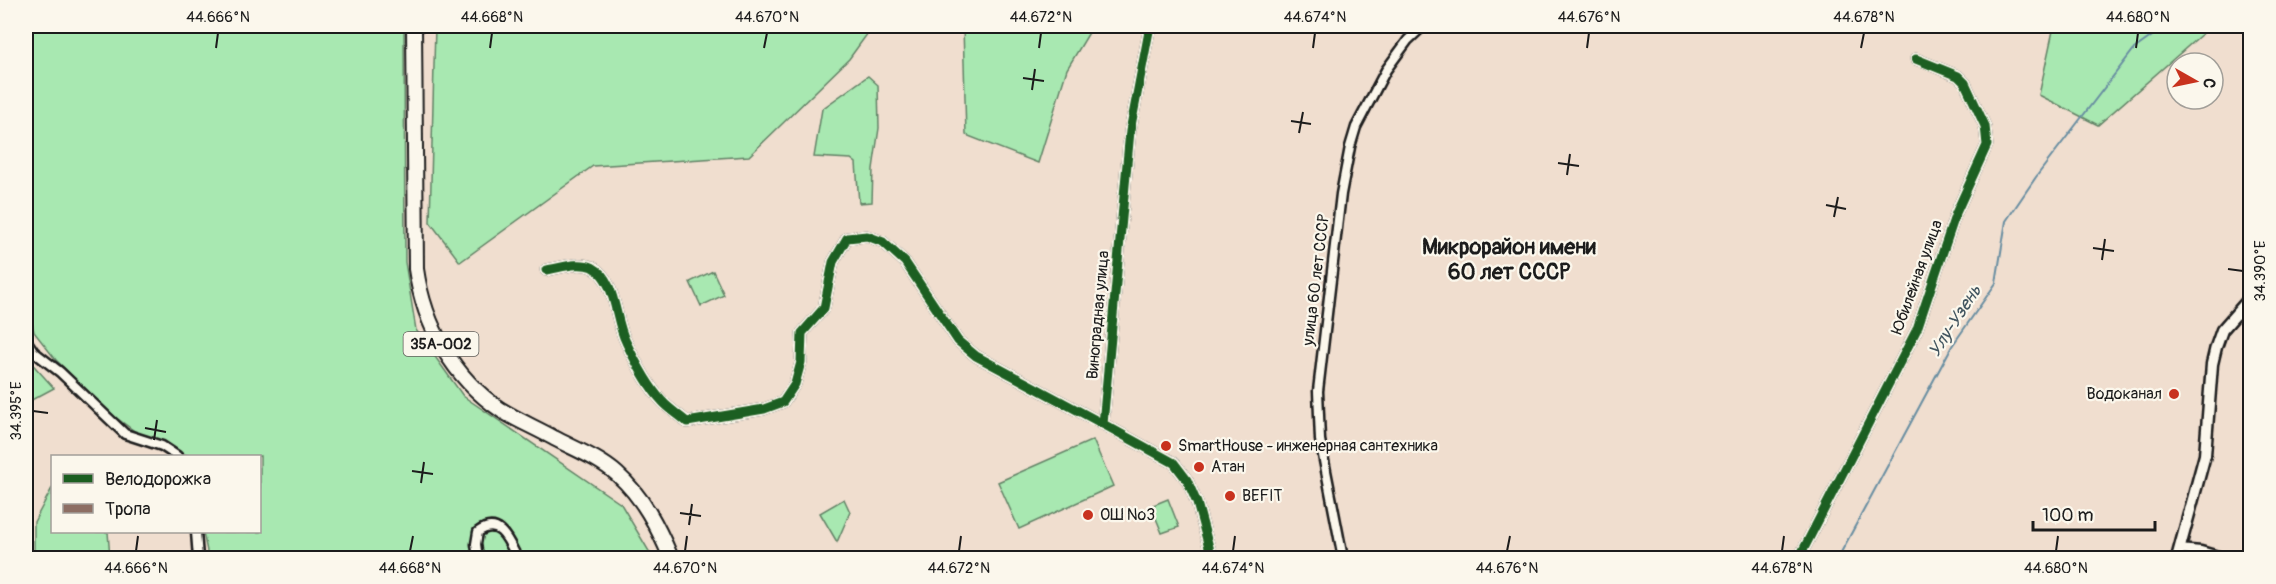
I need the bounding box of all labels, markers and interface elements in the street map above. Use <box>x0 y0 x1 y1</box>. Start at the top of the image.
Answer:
text: 44.666°N <box>186 8 250 27</box>
text: 44.668°N <box>461 8 523 27</box>
text: 44.670°N <box>735 8 799 27</box>
text: 44.672°N <box>1010 8 1072 27</box>
text: 44.674°N <box>1284 8 1346 27</box>
text: 44.676°N <box>1558 8 1620 27</box>
text: 44.678°N <box>1833 8 1895 27</box>
text: 44.680°N <box>2106 8 2170 27</box>
north arrow <box>2165 51 2225 111</box>
text: С <box>2198 77 2219 90</box>
street label: улица 60 лет СССР <box>1298 213 1334 348</box>
street label: Юбилейная улица <box>1887 217 1947 337</box>
district label: Микрорайон имени 60 лет СССР <box>1422 233 1596 286</box>
text: 34.390°E <box>2251 240 2270 302</box>
street label: Виноградная улица <box>1082 250 1114 380</box>
water label: Улу-Узень <box>1923 280 1987 361</box>
road number: 35А-002 <box>404 332 478 356</box>
text: 34.395°E <box>7 381 26 440</box>
place label: Водоканал <box>2087 384 2162 404</box>
marker: Водоканал <box>2167 387 2181 401</box>
place label: SmartHouse - инженерная сантехника <box>1178 436 1438 456</box>
marker: SmartHouse - инженерная сантехника <box>1159 439 1173 453</box>
legend <box>51 455 261 533</box>
place label: Атан <box>1211 457 1245 477</box>
marker: Атан <box>1192 460 1206 474</box>
text: Велодорожка <box>105 468 211 491</box>
place label: BEFIT <box>1242 486 1283 506</box>
marker: BEFIT <box>1223 489 1237 503</box>
scale bar <box>2033 494 2154 532</box>
text: Тропа <box>105 498 151 521</box>
text: 100 m <box>2042 504 2094 527</box>
place label: ОШ №3 <box>1100 505 1155 525</box>
marker: ОШ №3 <box>1081 508 1095 522</box>
text: 44.666°N <box>104 559 168 578</box>
text: 44.668°N <box>379 559 441 578</box>
text: 44.670°N <box>653 559 717 578</box>
text: 44.672°N <box>928 559 990 578</box>
text: 44.674°N <box>1202 559 1264 578</box>
text: 44.676°N <box>1476 559 1538 578</box>
text: 44.678°N <box>1751 559 1813 578</box>
text: 44.680°N <box>2024 559 2088 578</box>

